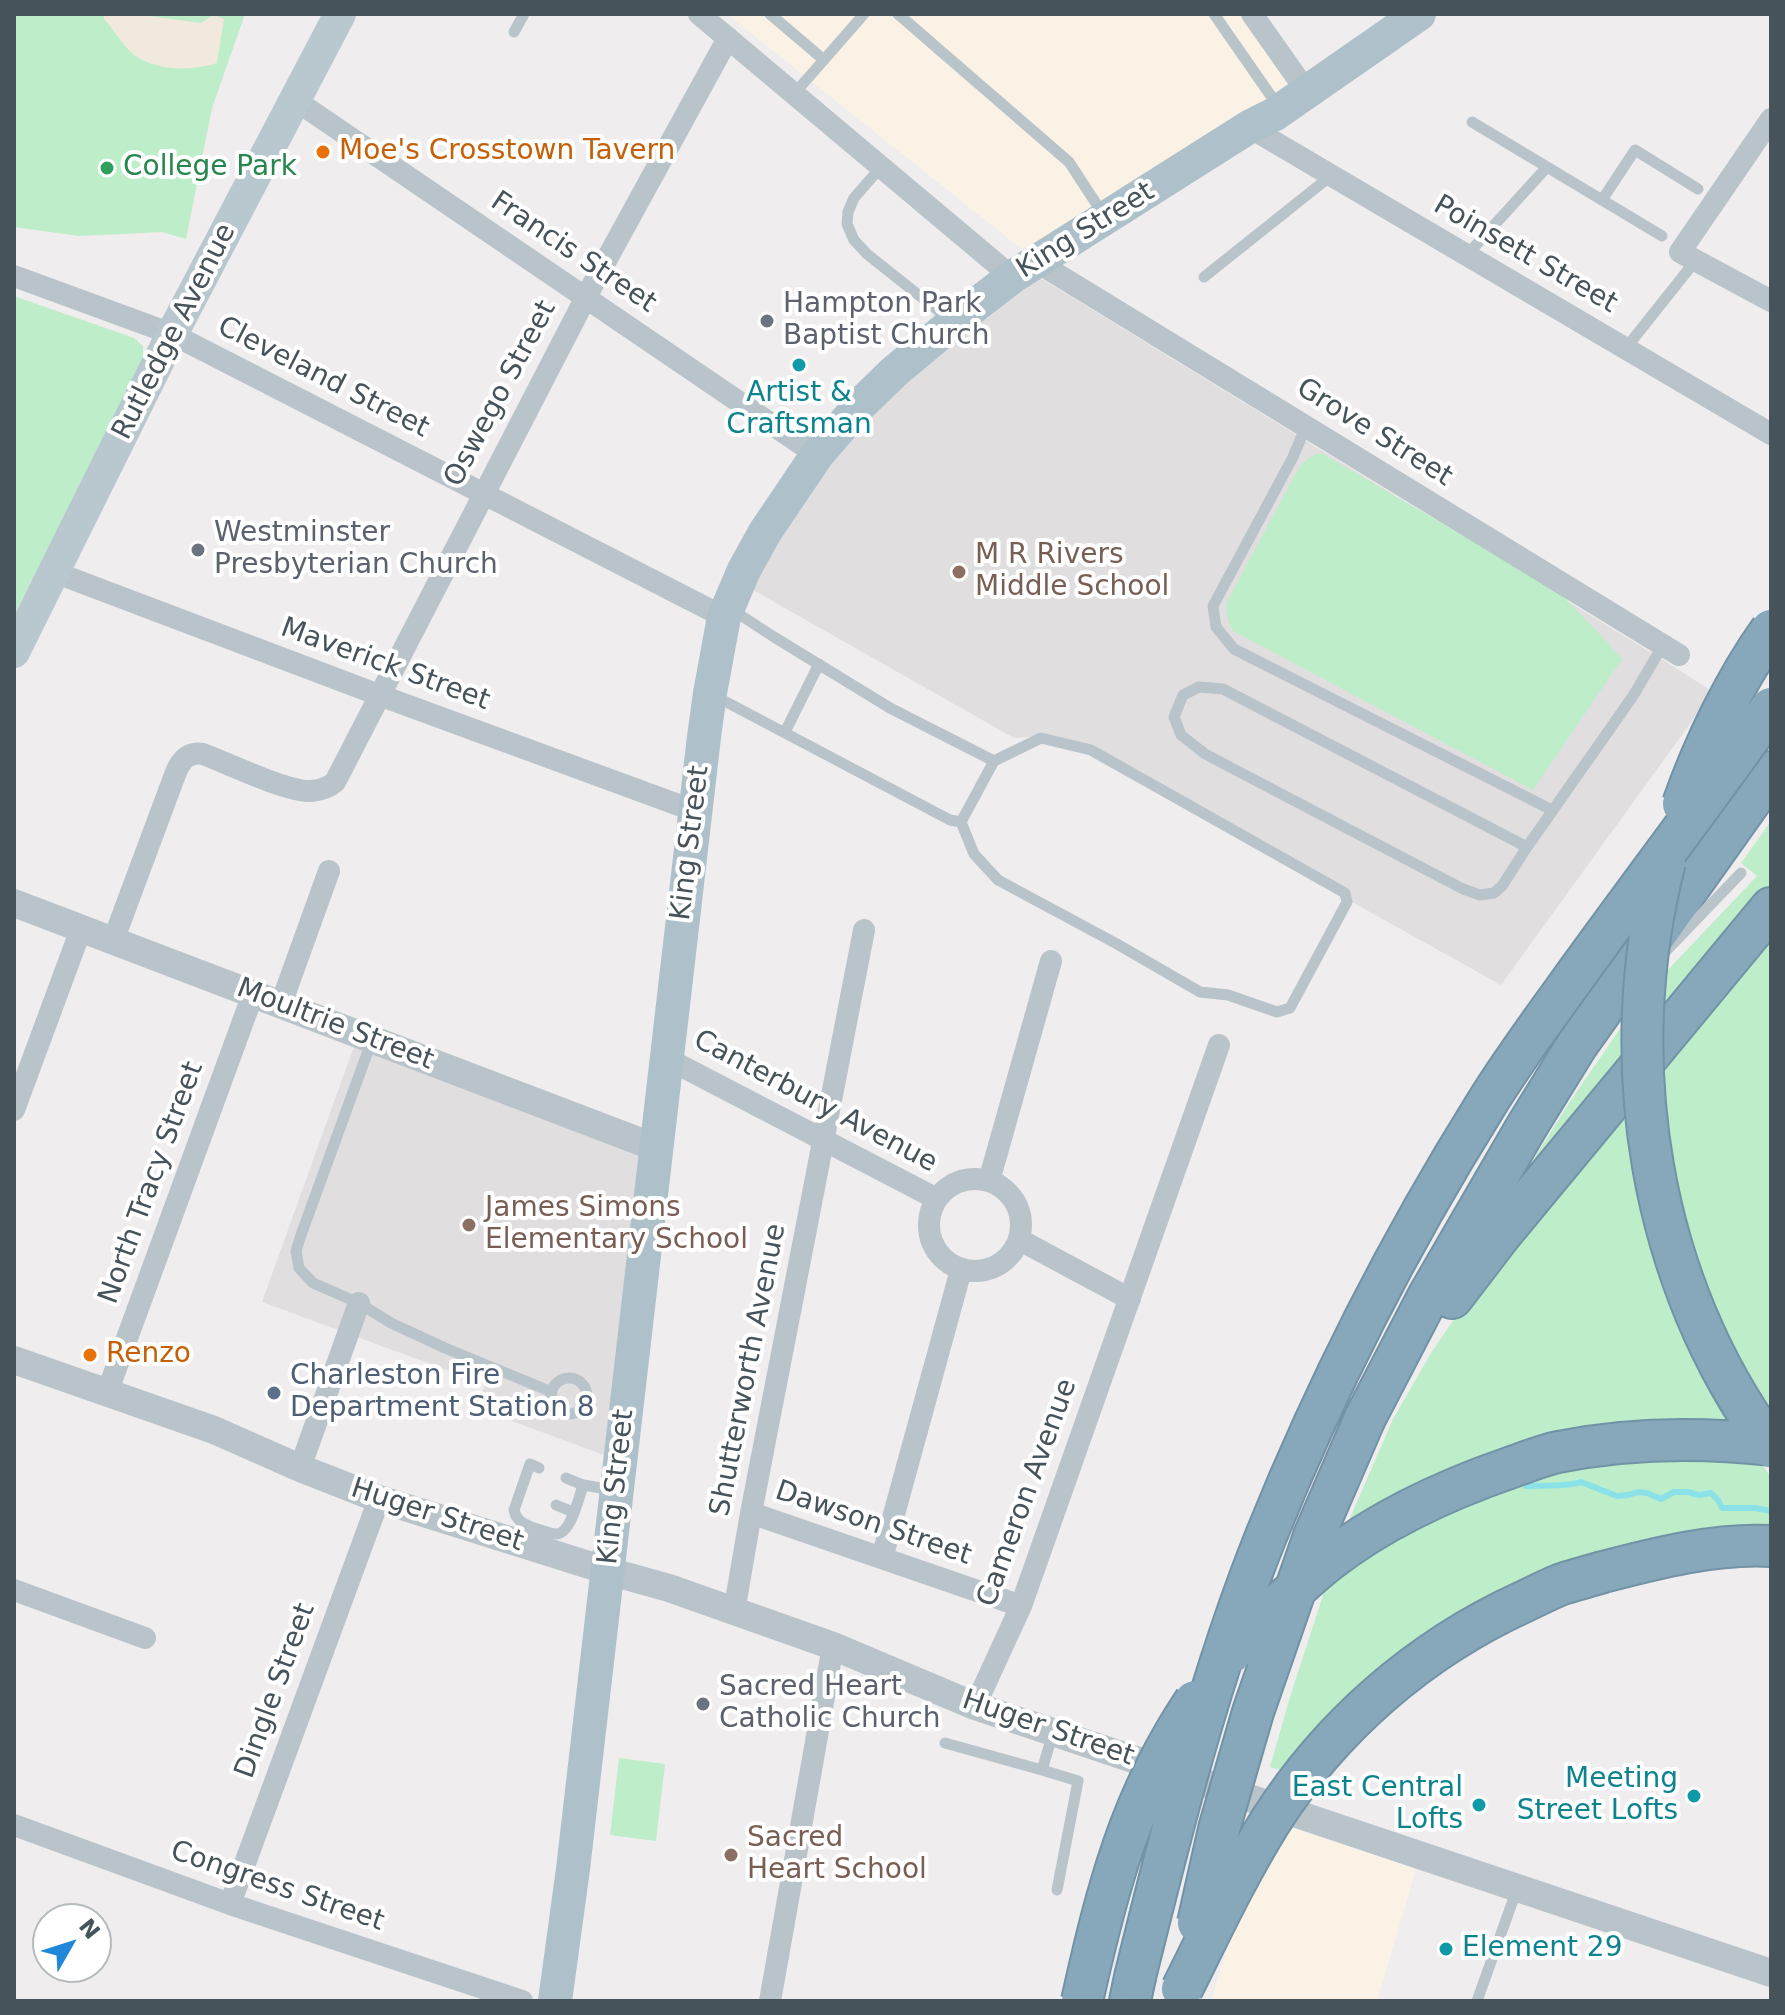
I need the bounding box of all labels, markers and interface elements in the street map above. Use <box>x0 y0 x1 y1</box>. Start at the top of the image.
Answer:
place label: Moe's Crosstown Tavern <box>339 135 675 169</box>
marker: Moe's Crosstown Tavern <box>314 143 332 161</box>
place label: College Park <box>123 151 297 185</box>
marker: College Park <box>98 159 116 177</box>
street label: King Street <box>1011 176 1161 286</box>
street label: Francis Street <box>484 185 662 321</box>
street label: Poinsett Street <box>1427 189 1623 321</box>
street label: Rutledge Avenue <box>106 219 244 445</box>
place label: Hampton Park Baptist Church <box>783 288 989 354</box>
street label: Oswego Street <box>438 295 564 493</box>
street label: Cleveland Street <box>212 310 434 446</box>
marker: Hampton Park Baptist Church <box>758 312 776 330</box>
marker: Artist & Craftsman <box>790 356 808 374</box>
street label: Grove Street <box>1290 372 1458 494</box>
place label: Artist & Craftsman <box>726 377 872 443</box>
place label: Westminster Presbyterian Church <box>214 517 498 583</box>
place label: M R Rivers Middle School <box>975 539 1169 605</box>
marker: Westminster Presbyterian Church <box>189 541 207 559</box>
marker: M R Rivers Middle School <box>950 563 968 581</box>
street label: Maverick Street <box>276 612 494 718</box>
street label: King Street <box>665 764 717 922</box>
street label: Moultrie Street <box>232 972 438 1078</box>
street label: Canterbury Avenue <box>688 1024 942 1180</box>
street label: North Tracy Street <box>93 1058 211 1308</box>
place label: James Simons Elementary School <box>485 1192 748 1258</box>
marker: James Simons Elementary School <box>460 1216 478 1234</box>
street label: Shutterworth Avenue <box>704 1221 794 1519</box>
place label: Renzo <box>106 1338 191 1372</box>
marker: Renzo <box>81 1346 99 1364</box>
place label: Charleston Fire Department Station 8 <box>290 1360 595 1426</box>
street label: Cameron Avenue <box>971 1375 1085 1611</box>
marker: Charleston Fire Department Station 8 <box>265 1384 283 1402</box>
street label: King Street <box>592 1408 642 1566</box>
street label: Huger Street <box>347 1472 527 1560</box>
street label: Dawson Street <box>771 1475 975 1573</box>
street label: Dingle Street <box>229 1599 323 1783</box>
place label: Sacred Heart Catholic Church <box>719 1671 940 1737</box>
street label: Huger Street <box>958 1684 1138 1774</box>
marker: Sacred Heart Catholic Church <box>694 1695 712 1713</box>
place label: Meeting Street Lofts <box>1517 1763 1678 1829</box>
place label: East Central Lofts <box>1292 1772 1463 1838</box>
marker: Meeting Street Lofts <box>1685 1787 1703 1805</box>
marker: East Central Lofts <box>1470 1796 1488 1814</box>
place label: Sacred Heart School <box>747 1822 927 1888</box>
street label: Congress Street <box>166 1835 388 1939</box>
marker: Sacred Heart School <box>722 1846 740 1864</box>
north arrow <box>32 1903 112 1983</box>
text: N <box>74 1914 105 1944</box>
place label: Element 29 <box>1462 1932 1622 1966</box>
marker: Element 29 <box>1437 1940 1455 1958</box>

